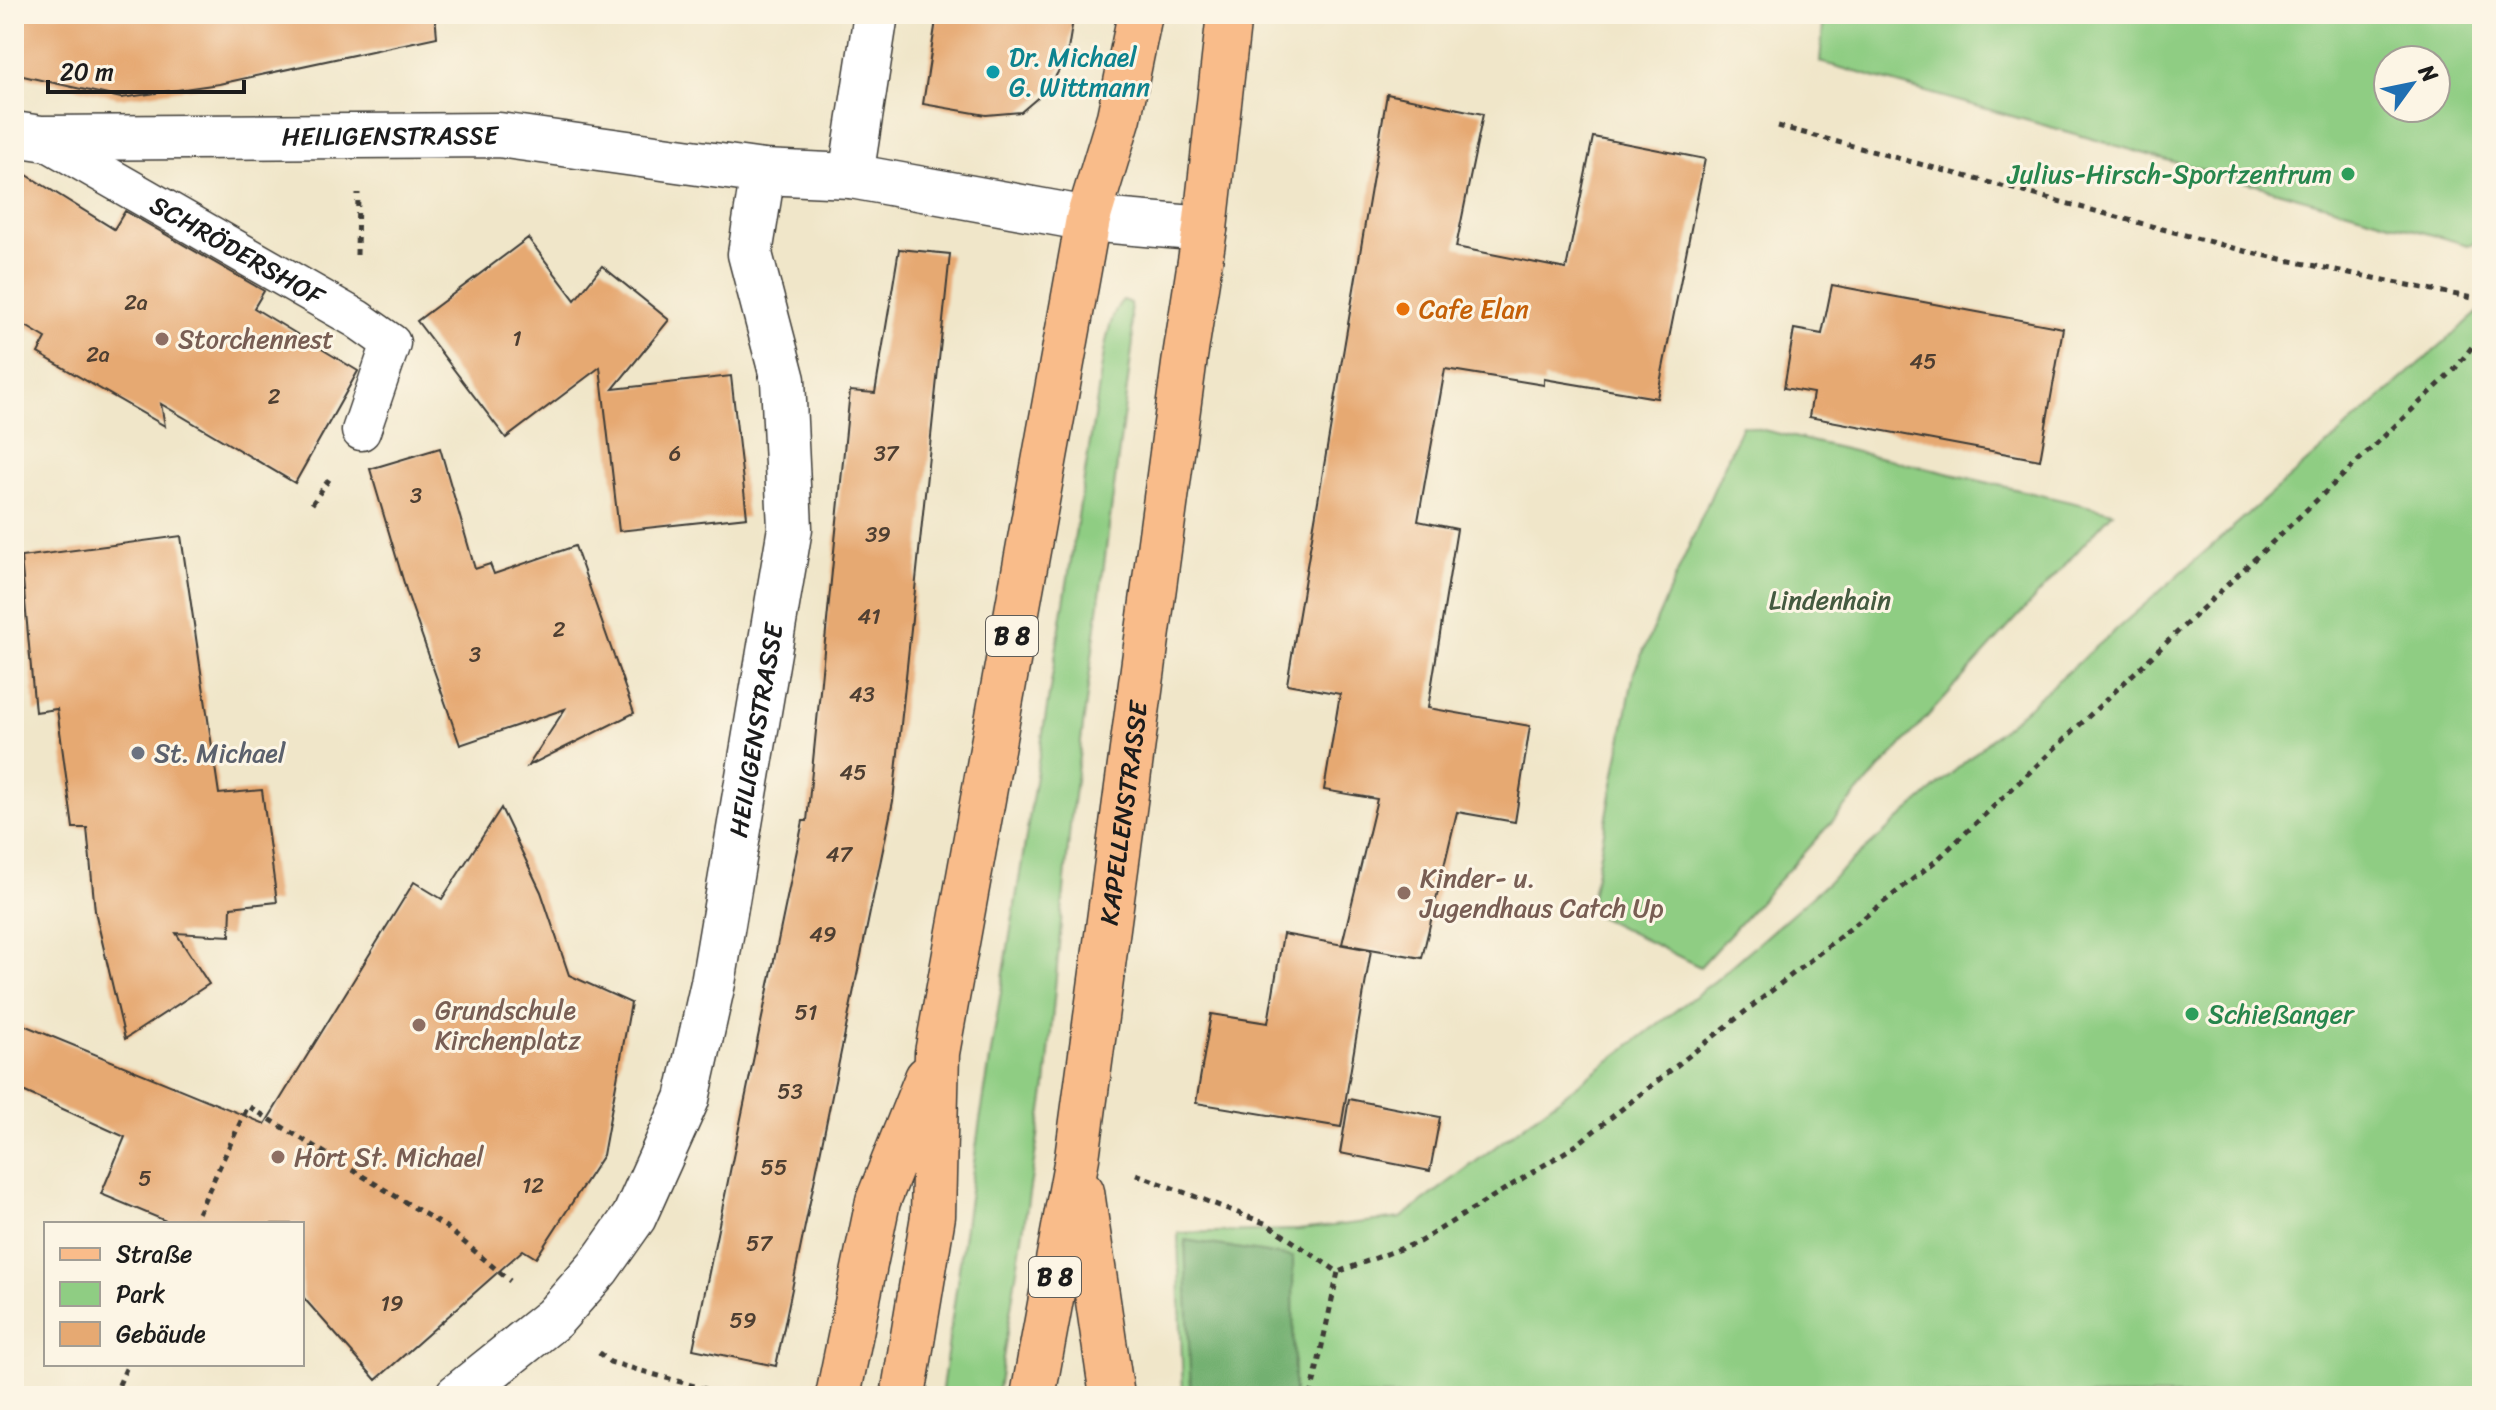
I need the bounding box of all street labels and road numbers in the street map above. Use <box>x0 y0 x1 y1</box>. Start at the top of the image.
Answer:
street label: HEILIGENSTRASSE <box>281 112 499 159</box>
street label: SCHRÖDERSHOF <box>141 182 335 320</box>
road number: B 8 <box>986 616 1038 656</box>
street label: HEILIGENSTRASSE <box>715 618 797 841</box>
street label: KAPELLENSTRASSE <box>1086 697 1162 928</box>
road number: B 8 <box>1029 1257 1081 1297</box>

